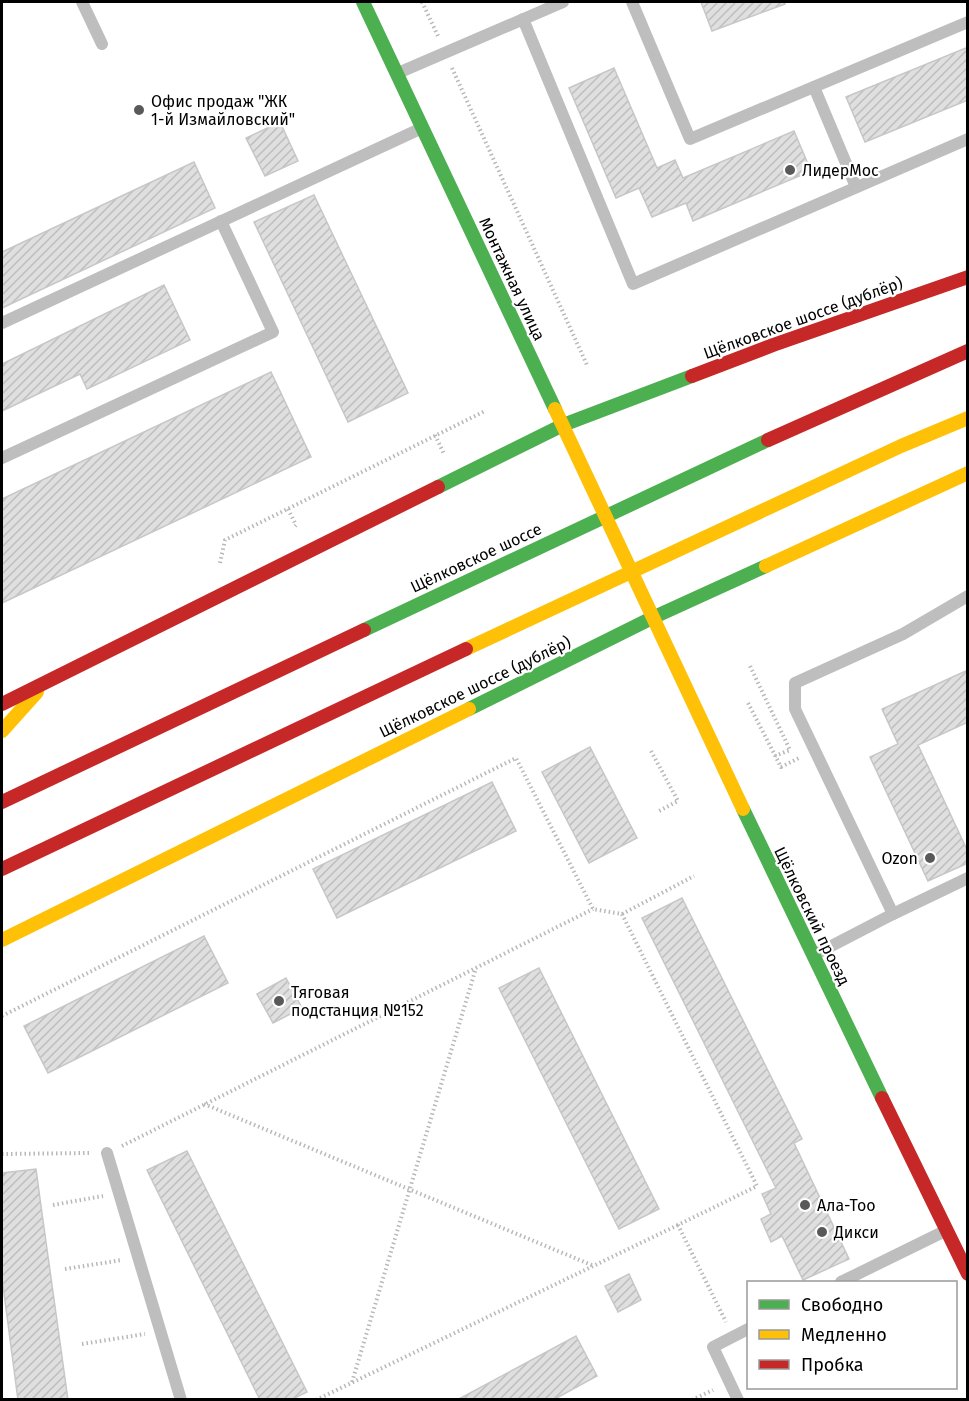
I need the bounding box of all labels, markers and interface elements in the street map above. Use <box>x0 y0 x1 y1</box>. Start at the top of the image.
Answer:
place label: Офис продаж "ЖК 1-й Измайловский" <box>151 92 295 129</box>
marker: Офис продаж "ЖК 1-й Измайловский" <box>132 103 146 117</box>
place label: ЛидерМос <box>802 161 879 180</box>
marker: ЛидерМос <box>783 163 797 177</box>
street label: Монтажная улица <box>475 214 549 344</box>
street label: Щёлковское шоссе (дублёр) <box>701 273 905 363</box>
street label: Щёлковское шоссе <box>407 519 545 597</box>
street label: Щёлковское шоссе (дублёр) <box>376 632 574 742</box>
street label: Щёлковский проезд <box>770 844 854 988</box>
place label: Ozon <box>881 849 918 868</box>
marker: Ozon <box>923 851 937 865</box>
place label: Тяговая подстанция №152 <box>291 983 424 1020</box>
marker: Тяговая подстанция №152 <box>272 994 286 1008</box>
place label: Ала-Тоо <box>817 1196 876 1215</box>
marker: Ала-Тоо <box>798 1198 812 1212</box>
place label: Дикси <box>833 1223 879 1242</box>
marker: Дикси <box>815 1225 829 1239</box>
legend <box>747 1281 957 1389</box>
text: Свободно <box>801 1294 883 1316</box>
text: Медленно <box>801 1324 887 1346</box>
text: Пробка <box>801 1354 864 1376</box>

